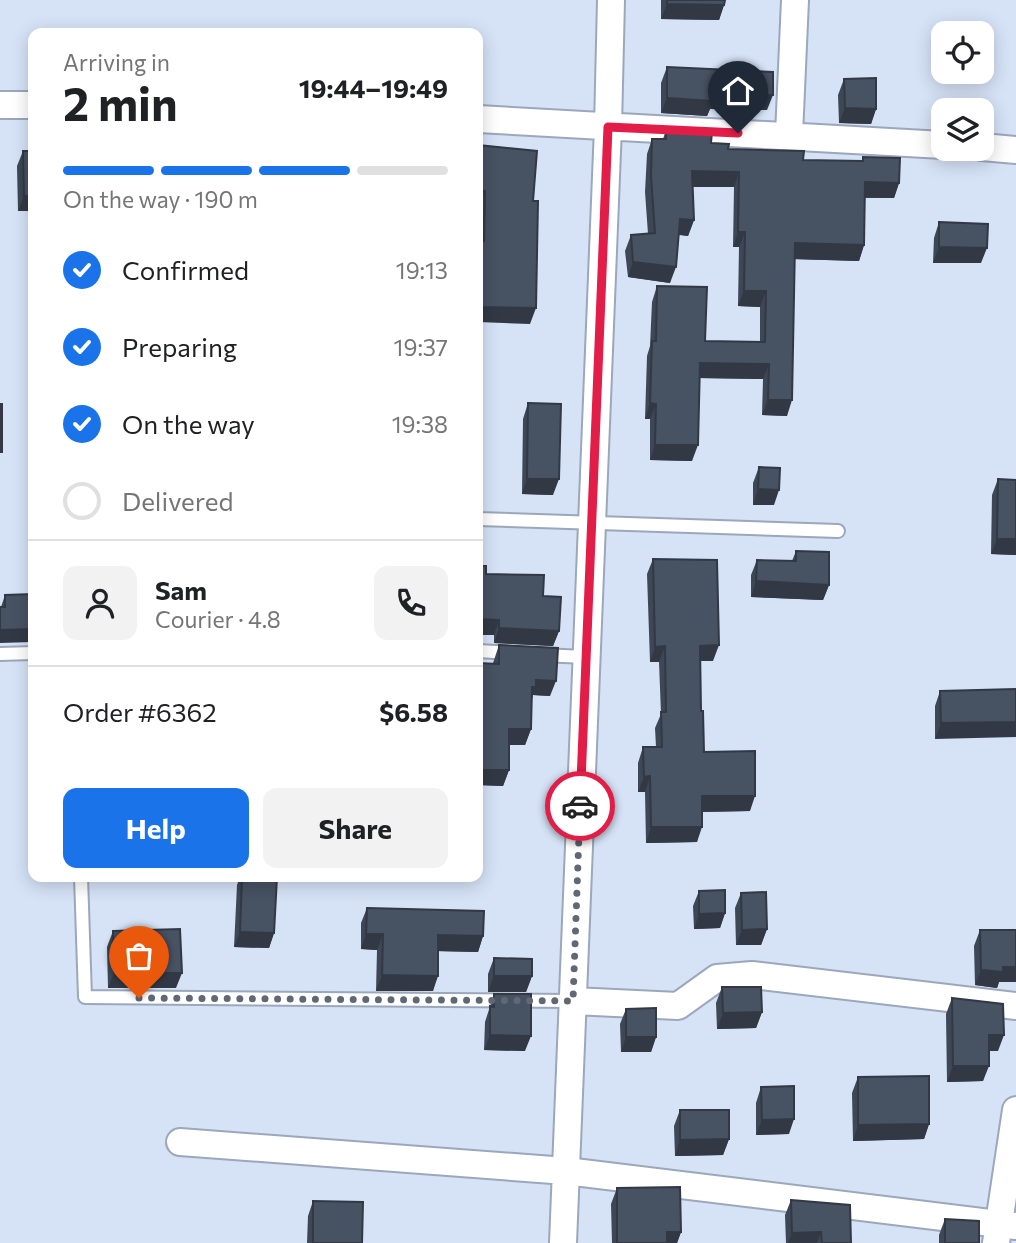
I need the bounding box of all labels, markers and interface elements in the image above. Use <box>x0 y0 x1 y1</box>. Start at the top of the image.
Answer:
map controls <box>931 21 994 161</box>
button: locate <box>931 21 994 84</box>
text: Arriving in <box>63 48 170 76</box>
pin <box>708 61 768 133</box>
text: 19:44–19:49 <box>299 72 448 103</box>
icon: home <box>719 72 757 110</box>
text: 2 min <box>63 74 178 130</box>
button: layers <box>931 98 994 161</box>
text: On the way · 190 m <box>63 185 258 213</box>
icon: check <box>63 251 101 289</box>
text: Confirmed <box>122 254 249 285</box>
text: 19:13 <box>396 256 448 284</box>
icon: check <box>63 328 101 366</box>
text: Preparing <box>122 331 237 362</box>
text: 19:37 <box>394 333 448 361</box>
icon: check <box>63 405 101 443</box>
text: On the way <box>122 408 255 439</box>
text: 19:38 <box>392 410 448 438</box>
text: Delivered <box>122 485 233 516</box>
button: person <box>63 566 137 640</box>
button: phone <box>374 566 448 640</box>
text: Sam <box>155 574 207 605</box>
text: Courier · 4.8 <box>155 605 281 633</box>
text: Order #6362 <box>63 696 217 727</box>
text: $6.58 <box>379 696 448 727</box>
courier <box>545 771 615 841</box>
icon: car <box>561 787 599 825</box>
button: Help <box>63 788 249 868</box>
button: Share <box>263 788 448 868</box>
pin <box>109 926 169 998</box>
icon: bag <box>120 937 158 975</box>

